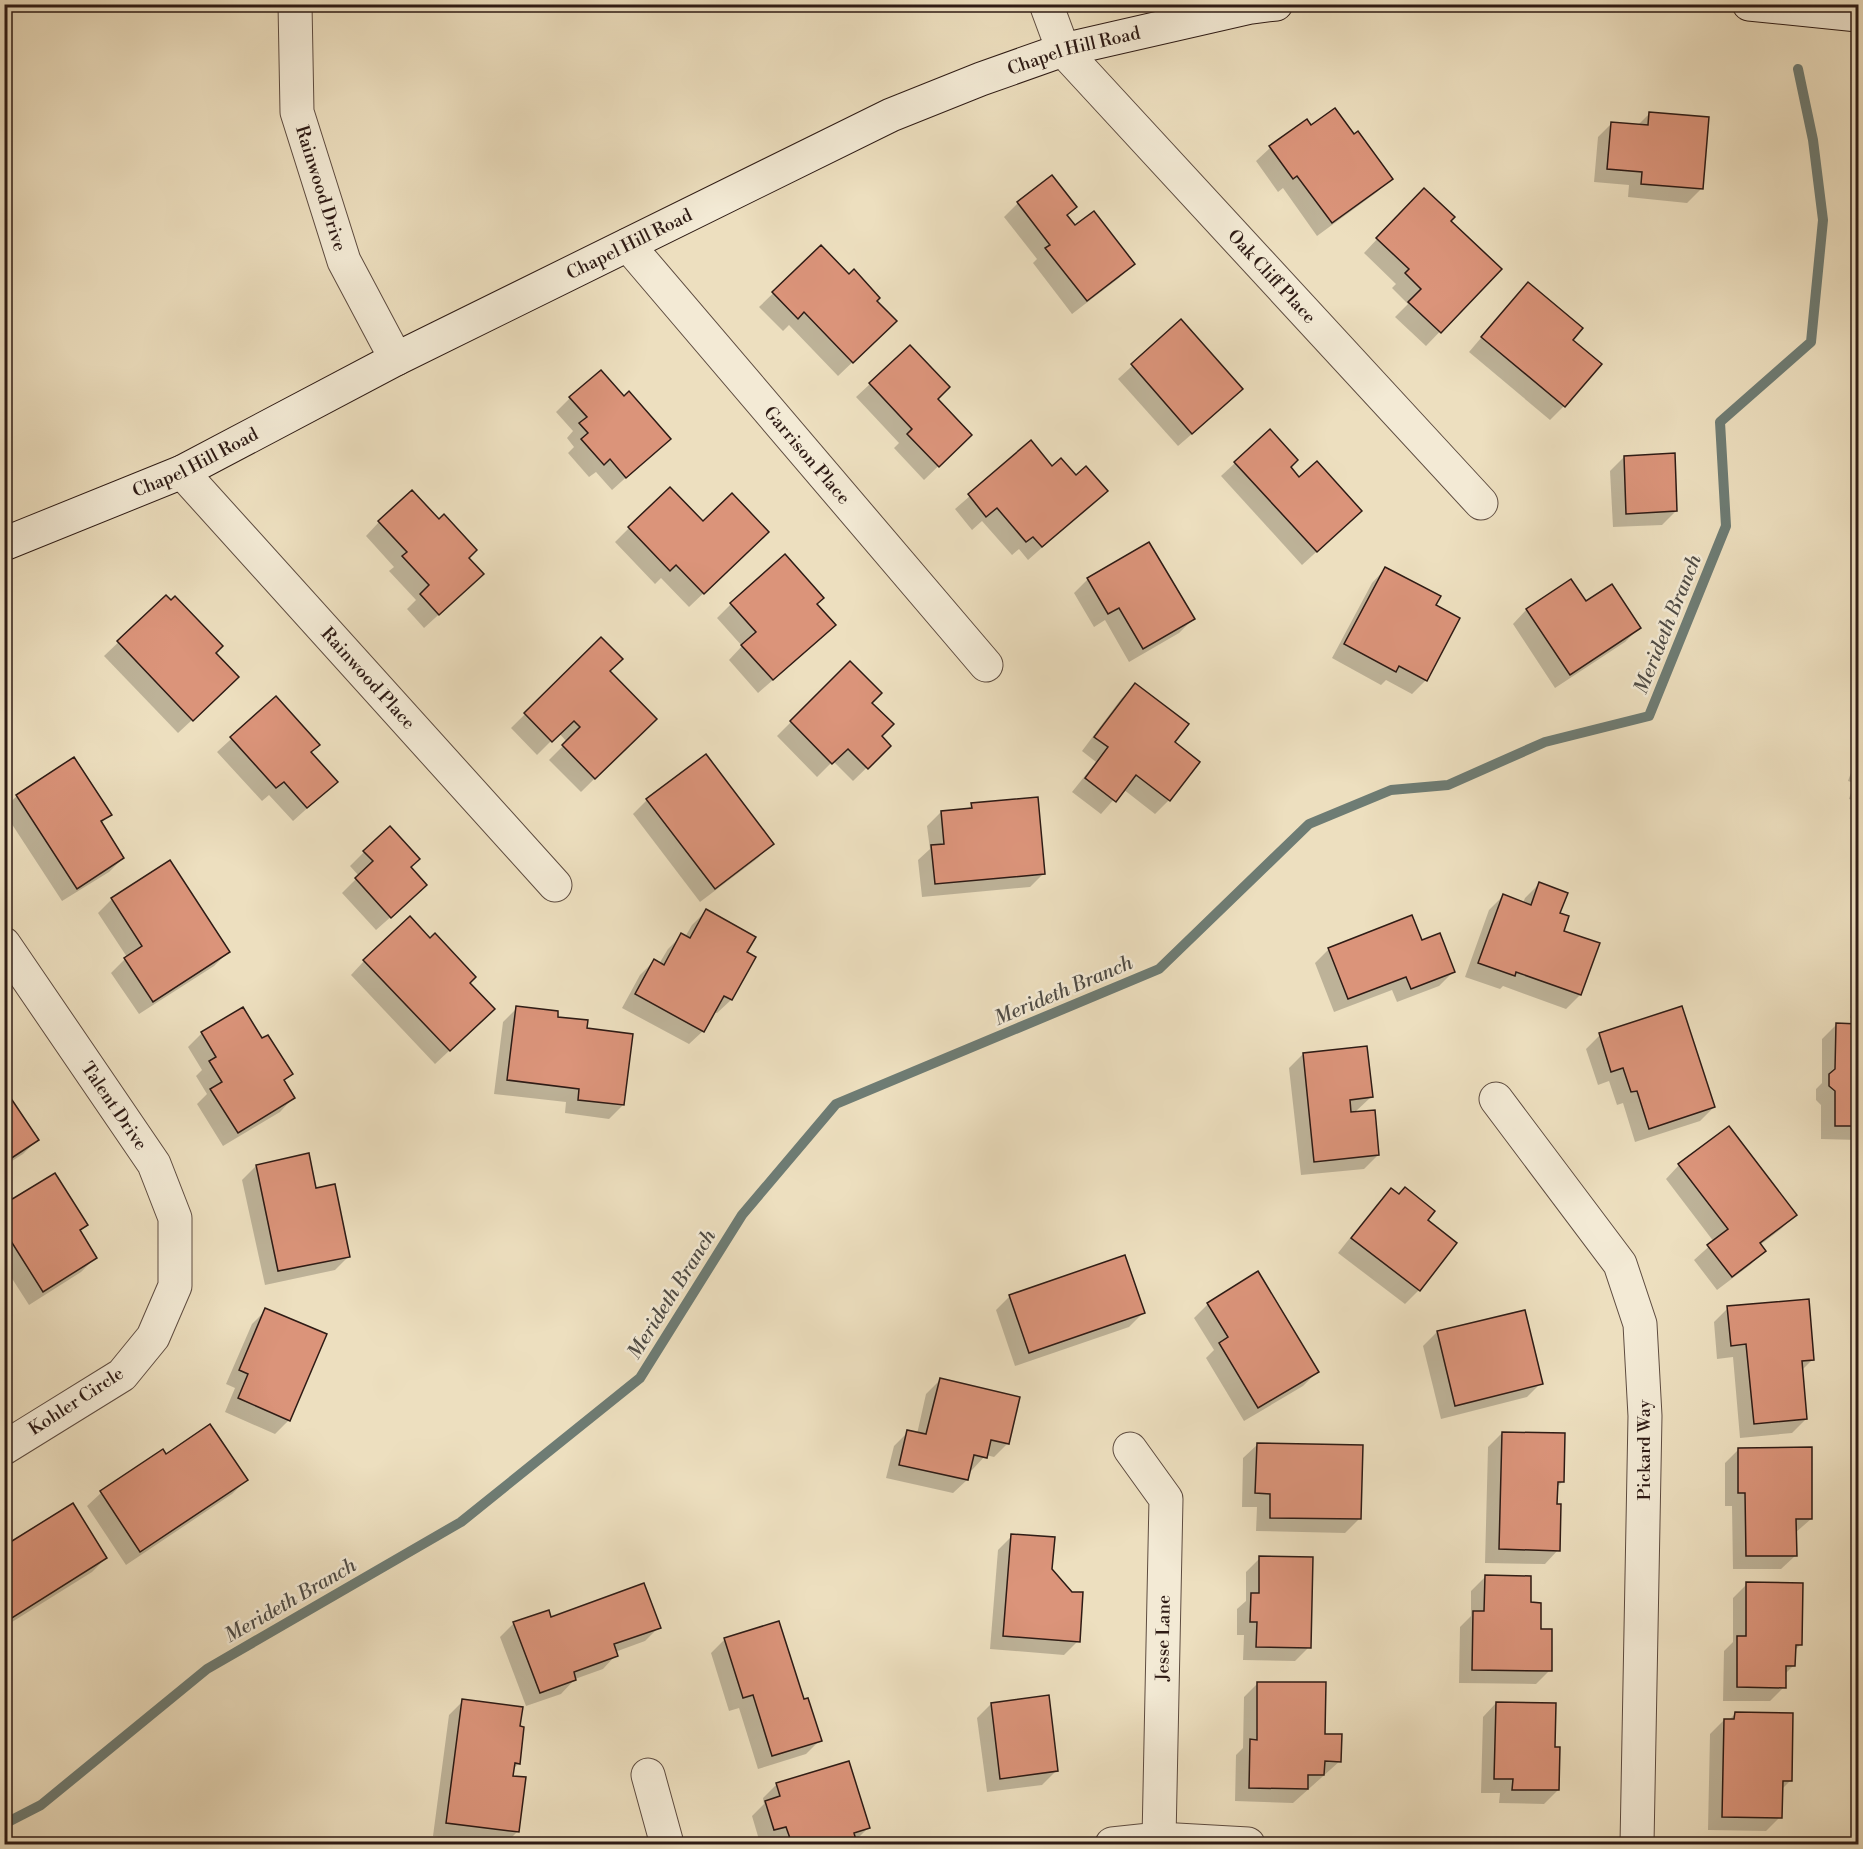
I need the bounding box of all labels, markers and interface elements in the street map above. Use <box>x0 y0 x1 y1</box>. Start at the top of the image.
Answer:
street label: Chapel Hill Road <box>1004 22 1143 81</box>
street label: Rainwood Drive <box>290 123 351 254</box>
street label: Chapel Hill Road <box>563 203 697 285</box>
street label: Oak Cliff Place <box>1222 225 1321 329</box>
street label: Garrison Place <box>758 401 855 509</box>
street label: Chapel Hill Road <box>129 422 263 503</box>
water label: Merideth Branch <box>1629 550 1708 698</box>
street label: Rainwood Place <box>316 623 420 735</box>
water label: Merideth Branch <box>991 951 1137 1032</box>
street label: Talent Drive <box>76 1058 152 1155</box>
water label: Merideth Branch <box>622 1225 723 1364</box>
street label: Kohler Circle <box>24 1362 128 1441</box>
street label: Pickard Way <box>1633 1399 1656 1500</box>
water label: Merideth Branch <box>220 1553 362 1649</box>
street label: Jesse Lane <box>1151 1595 1176 1682</box>

